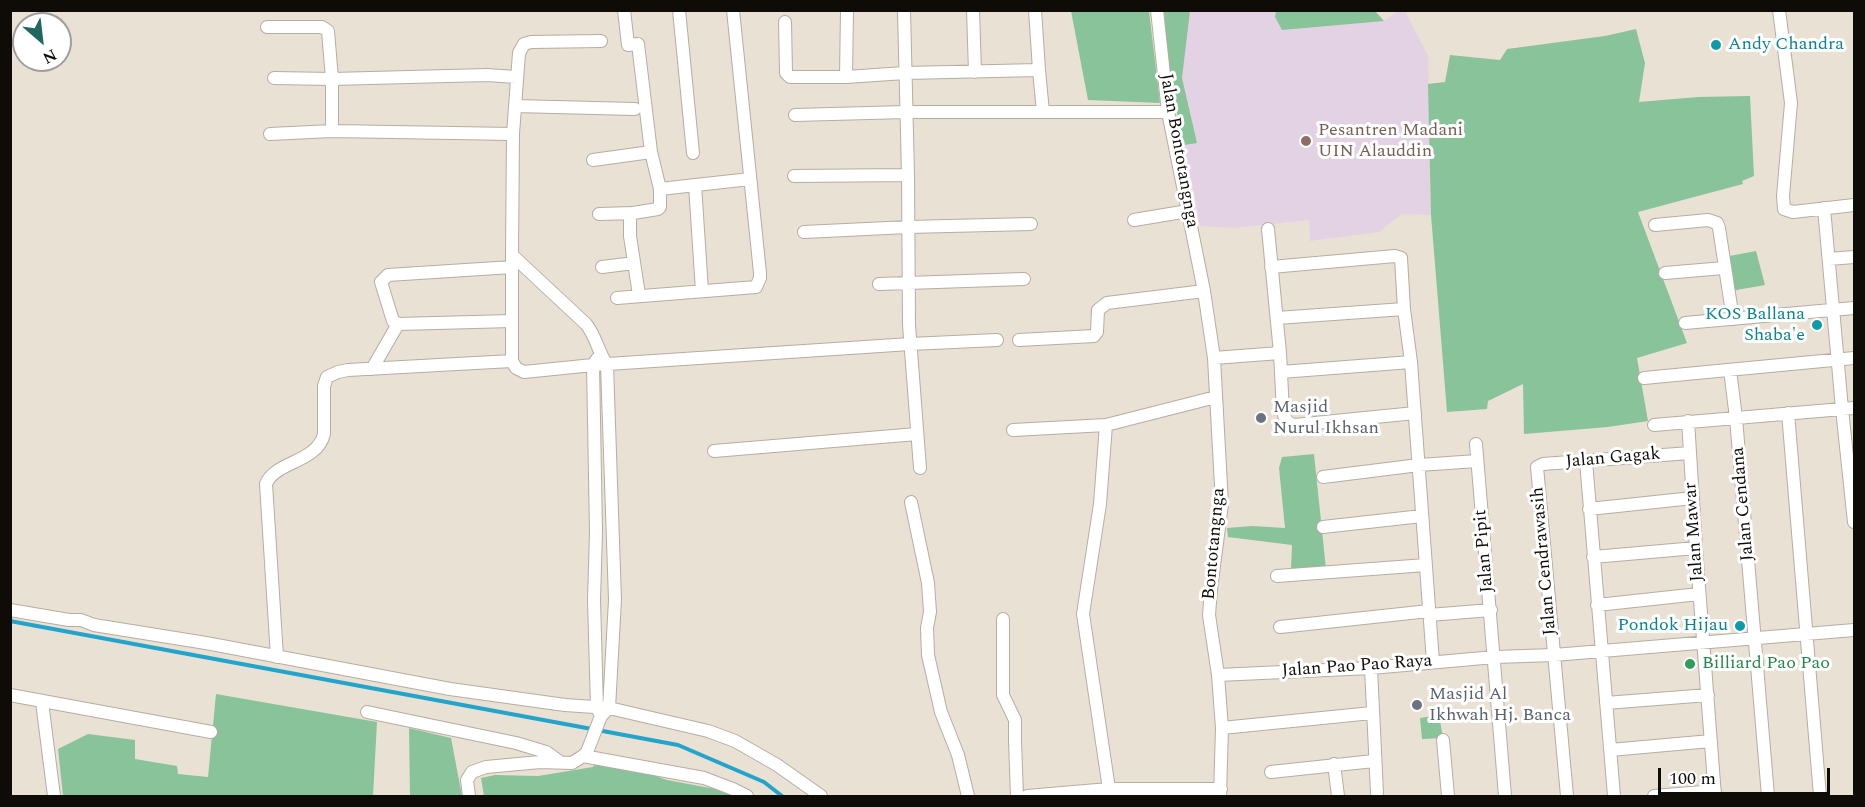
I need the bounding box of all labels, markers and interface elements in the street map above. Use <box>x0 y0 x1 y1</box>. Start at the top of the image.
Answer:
north arrow <box>12 12 72 72</box>
place label: Andy Chandra <box>1728 34 1844 56</box>
marker: Andy Chandra <box>1709 38 1723 52</box>
text: N <box>38 42 61 70</box>
street label: Jalan Bontotangnga <box>1154 72 1202 230</box>
place label: Pesantren Madani UIN Alauddin <box>1318 120 1463 162</box>
marker: Pesantren Madani UIN Alauddin <box>1299 134 1313 148</box>
place label: KOS Ballana Shaba'e <box>1705 304 1805 346</box>
marker: KOS Ballana Shaba'e <box>1810 318 1824 332</box>
place label: Masjid Nurul Ikhsan <box>1273 397 1379 440</box>
marker: Masjid Nurul Ikhsan <box>1254 411 1268 425</box>
street label: Jalan Gagak <box>1565 444 1661 474</box>
street label: Jalan Cendana <box>1728 446 1760 562</box>
street label: Jalan Mawar <box>1681 481 1709 583</box>
street label: Jalan Cendrawasih <box>1528 486 1562 636</box>
street label: Bontotangnga <box>1199 487 1231 601</box>
street label: Jalan Pipit <box>1471 508 1499 594</box>
place label: Pondok Hijau <box>1618 615 1728 637</box>
marker: Pondok Hijau <box>1733 619 1747 633</box>
street label: Jalan Pao Pao Raya <box>1281 651 1433 683</box>
place label: Billiard Pao Pao <box>1702 653 1830 675</box>
marker: Billiard Pao Pao <box>1683 657 1697 671</box>
place label: Masjid Al Ikhwah Hj. Banca <box>1429 684 1571 726</box>
marker: Masjid Al Ikhwah Hj. Banca <box>1410 698 1424 712</box>
scale bar <box>1661 756 1834 794</box>
text: 100 m <box>1669 765 1716 792</box>

